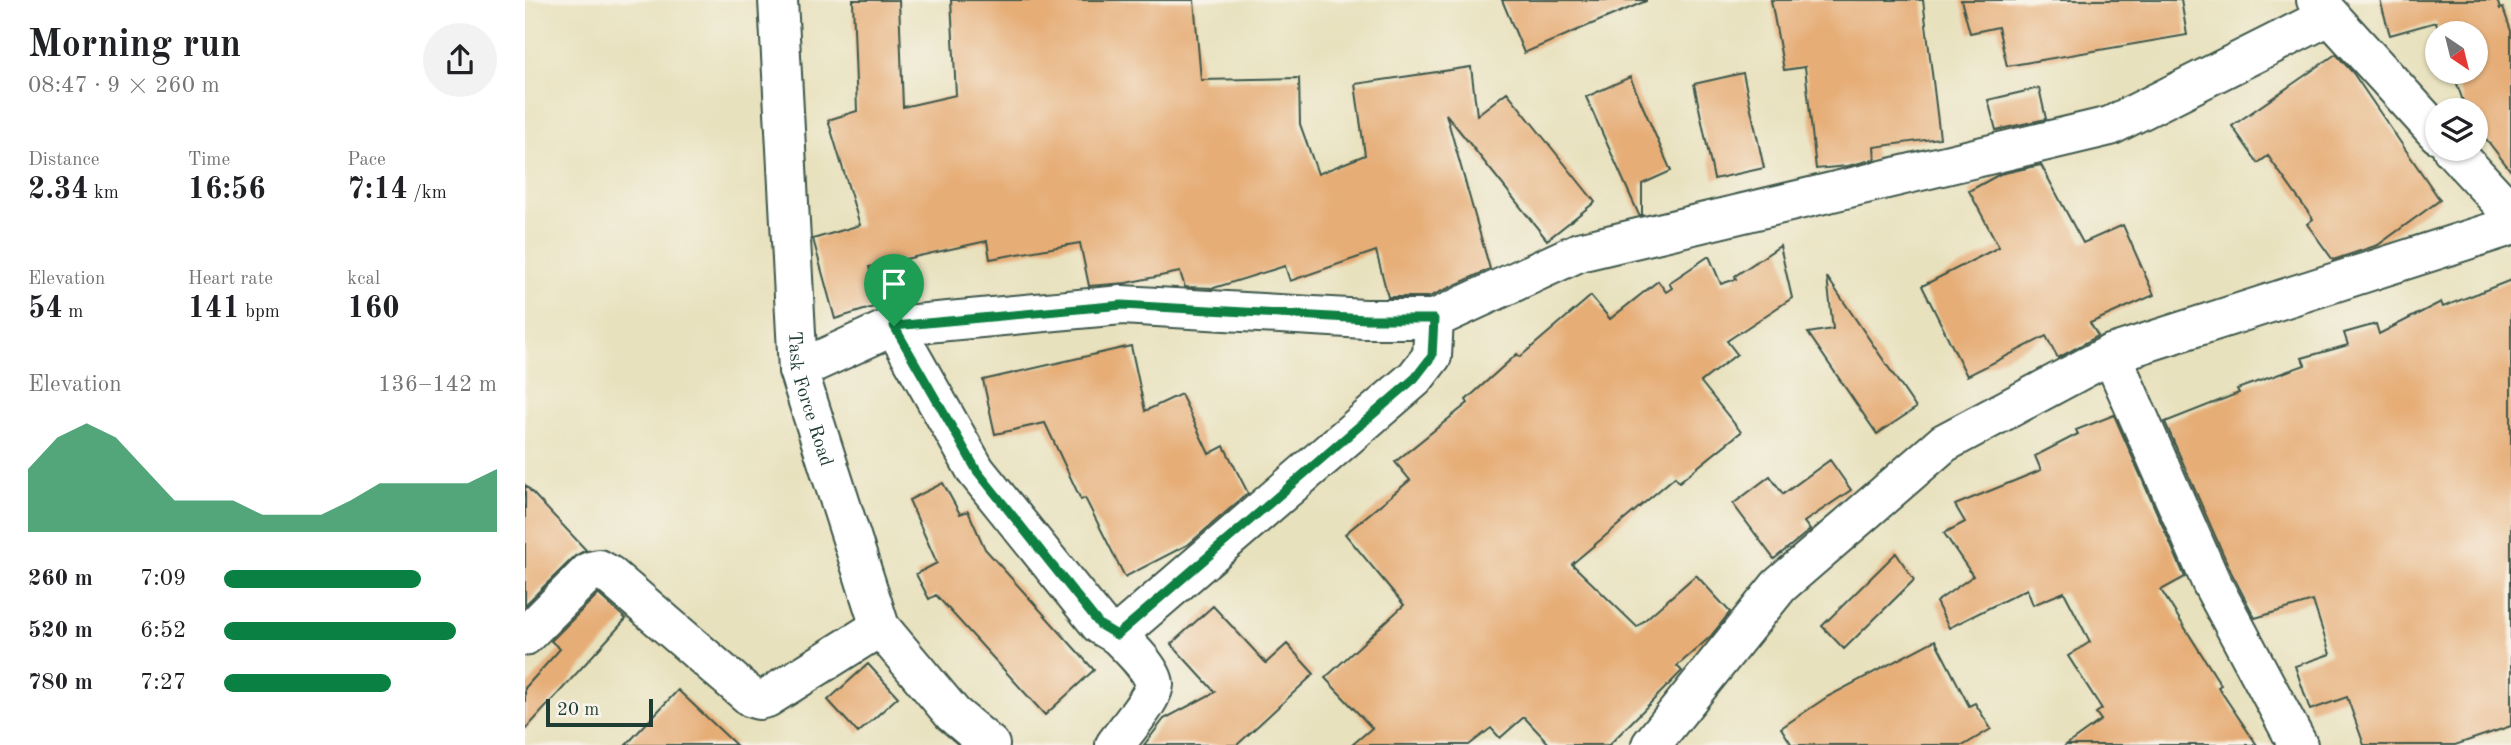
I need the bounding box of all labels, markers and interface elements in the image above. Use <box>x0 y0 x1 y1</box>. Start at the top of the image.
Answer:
north arrow <box>2425 21 2489 84</box>
map controls <box>2425 21 2488 161</box>
button: share <box>423 23 497 97</box>
text: Morning run <box>28 27 241 65</box>
text: 08:47 · 9 × 260 m <box>28 74 220 97</box>
button: layers <box>2425 98 2488 161</box>
text: Distance <box>28 151 100 170</box>
text: Time <box>188 151 230 170</box>
text: Pace <box>347 151 386 170</box>
text: 2.34 <box>28 175 89 205</box>
text: 16:56 <box>188 175 266 205</box>
text: 7:14 <box>347 175 408 205</box>
text: km <box>89 184 119 203</box>
text: /km <box>408 184 447 203</box>
pin <box>864 254 924 326</box>
icon: arrive <box>875 265 913 303</box>
text: Elevation <box>28 270 105 289</box>
text: Heart rate <box>188 270 273 289</box>
text: kcal <box>347 270 380 289</box>
text: 54 <box>28 294 63 324</box>
text: 141 <box>188 294 240 324</box>
text: 160 <box>347 294 400 324</box>
text: m <box>63 303 83 322</box>
text: bpm <box>240 303 280 322</box>
street label: Task Force Road <box>784 331 835 469</box>
text: Elevation <box>28 373 122 396</box>
text: 136–142 m <box>378 373 497 396</box>
text: 260 m <box>28 567 93 590</box>
text: 7:09 <box>140 567 186 590</box>
text: 520 m <box>28 619 93 642</box>
text: 6:52 <box>140 619 186 642</box>
text: 780 m <box>28 671 93 694</box>
text: 7:27 <box>140 671 186 694</box>
scale bar <box>546 696 653 728</box>
text: 20 m <box>557 701 599 720</box>

